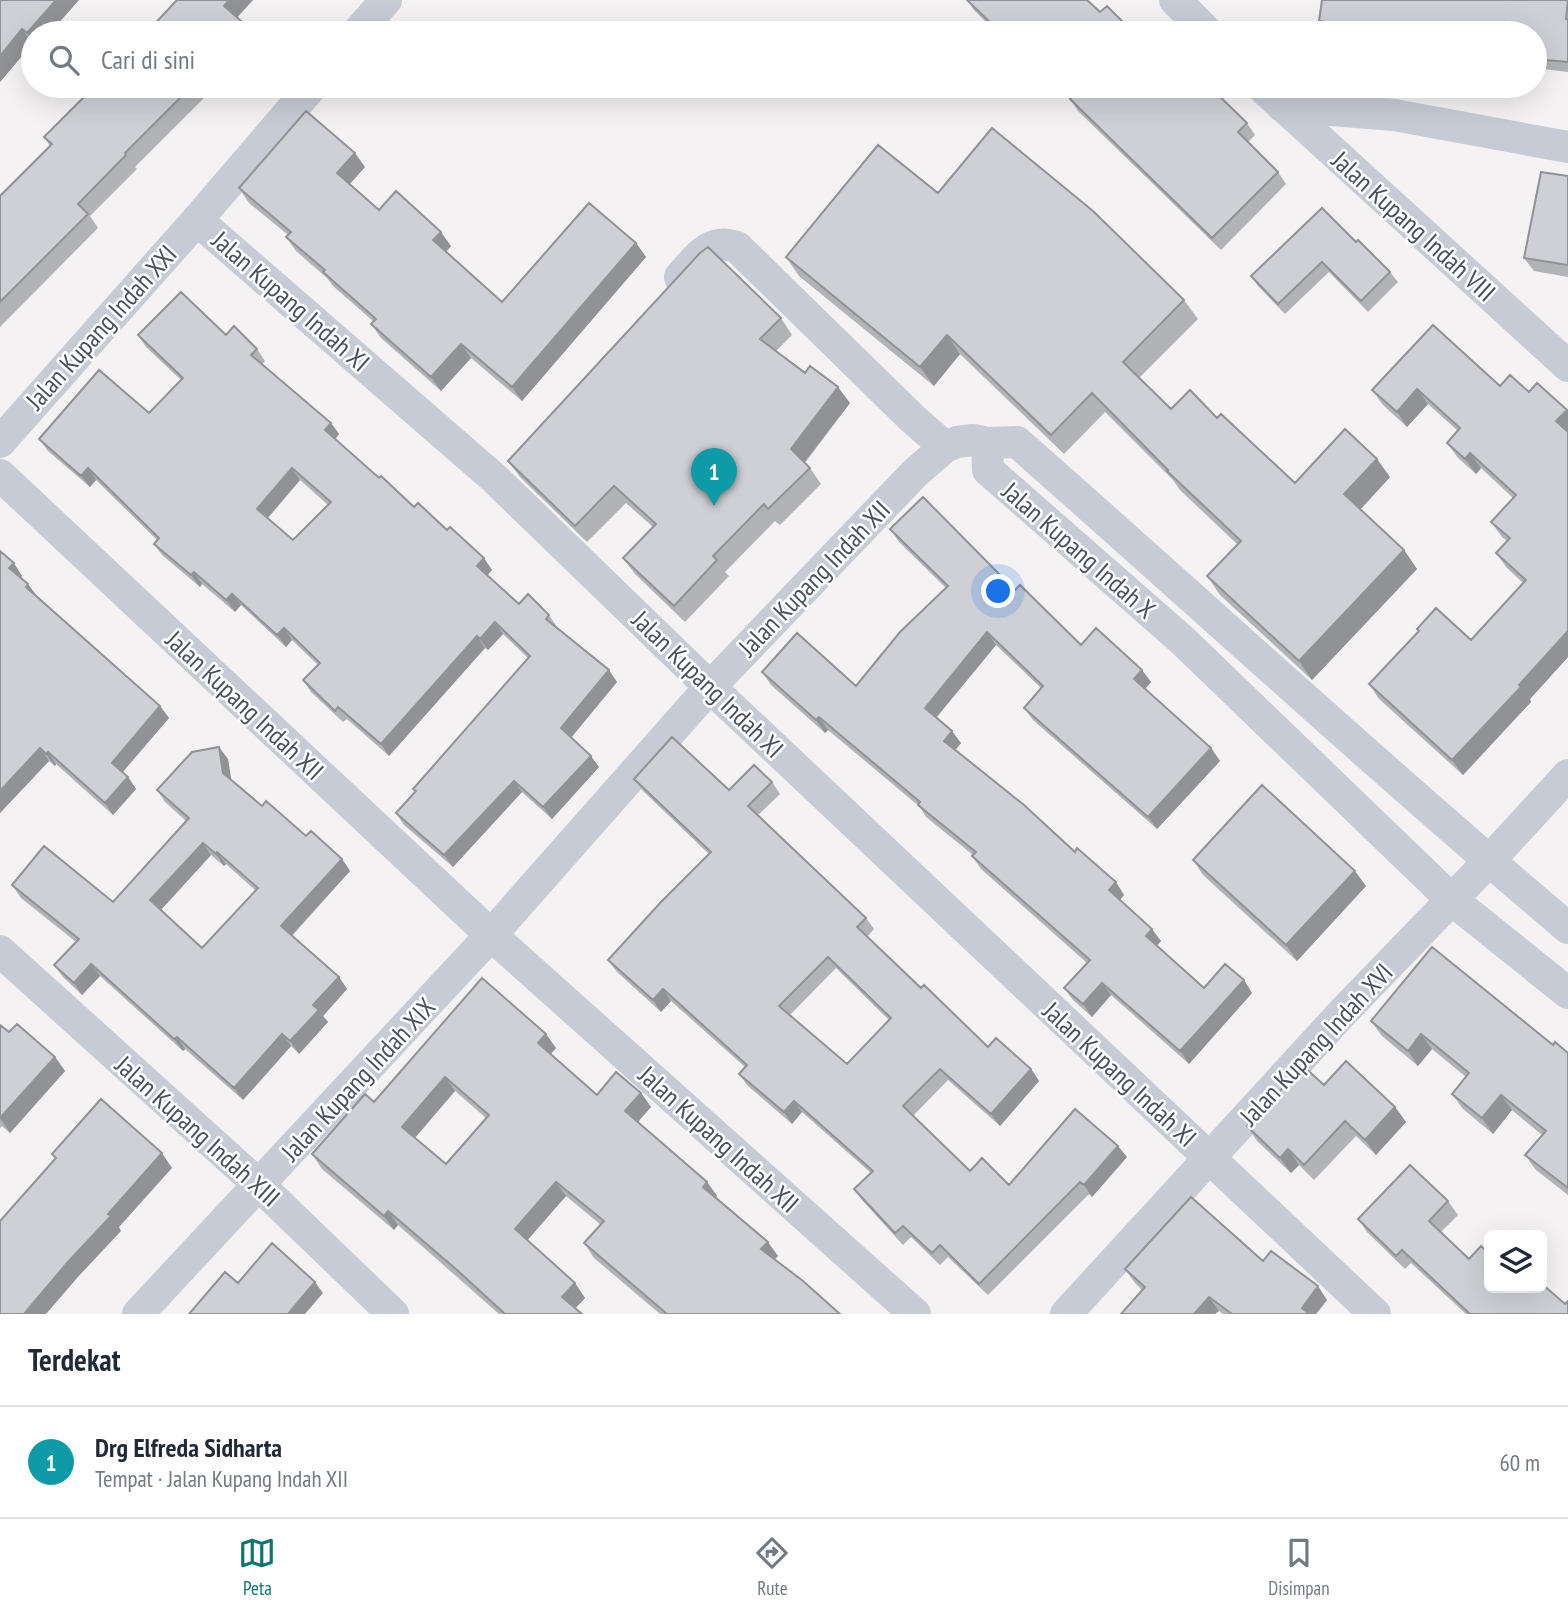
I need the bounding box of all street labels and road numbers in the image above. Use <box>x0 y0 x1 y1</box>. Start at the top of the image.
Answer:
street label: Jalan Kupang Indah VIII <box>1324 143 1503 308</box>
street label: Jalan Kupang Indah XI <box>205 223 377 378</box>
street label: Jalan Kupang Indah XXI <box>18 238 184 417</box>
street label: Jalan Kupang Indah X <box>995 474 1162 625</box>
street label: Jalan Kupang Indah XII <box>731 493 897 664</box>
street label: Jalan Kupang Indah XI <box>625 603 791 765</box>
street label: Jalan Kupang Indah XII <box>158 623 331 787</box>
street label: Jalan Kupang Indah XVI <box>1232 956 1400 1133</box>
street label: Jalan Kupang Indah XIX <box>273 991 442 1168</box>
street label: Jalan Kupang Indah XI <box>1036 994 1204 1154</box>
street label: Jalan Kupang Indah XIII <box>108 1048 287 1214</box>
street label: Jalan Kupang Indah XII <box>631 1058 806 1220</box>

